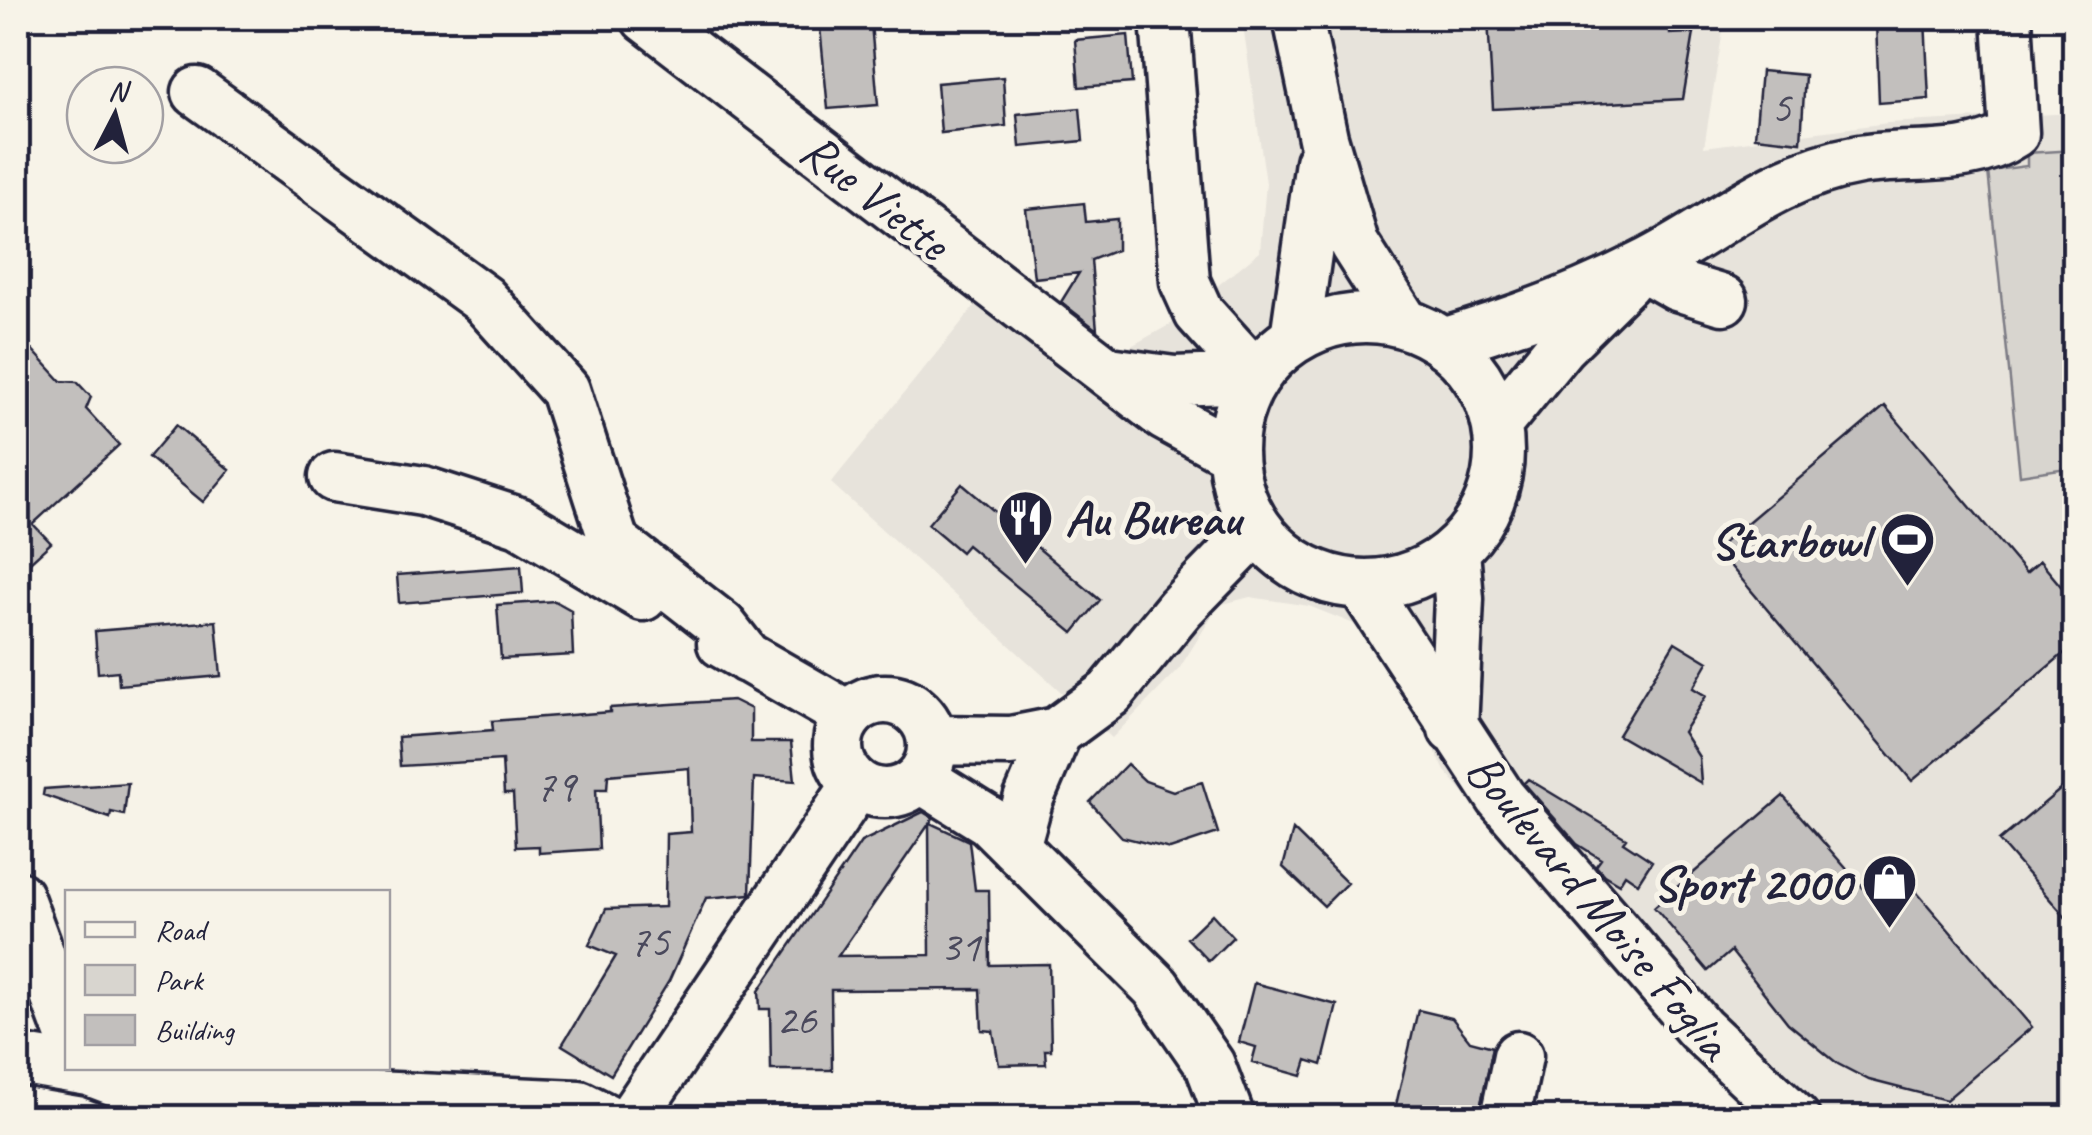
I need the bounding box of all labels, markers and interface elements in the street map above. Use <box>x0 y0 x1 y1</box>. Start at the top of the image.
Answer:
north arrow <box>65 65 165 165</box>
text: N <box>107 72 133 109</box>
house number: 5 <box>1771 79 1794 136</box>
street label: Rue Viette <box>788 119 964 276</box>
restaurant icon: Au Bureau <box>996 487 1056 566</box>
place label: Au Bureau <box>1065 487 1245 550</box>
place label: Starbowl <box>1710 510 1877 573</box>
sports icon: Starbowl <box>1877 510 1937 589</box>
street label: Boulevard Moise Foglia <box>1452 740 1747 1074</box>
house number: 79 <box>535 758 579 815</box>
place label: Sport 2000 <box>1653 852 1855 915</box>
shop icon: Sport 2000 <box>1860 852 1920 931</box>
legend <box>65 890 390 1070</box>
text: Road <box>155 911 209 949</box>
house number: 75 <box>629 913 672 970</box>
house number: 31 <box>940 918 983 975</box>
text: Park <box>155 961 205 999</box>
house number: 26 <box>776 991 818 1048</box>
text: Building <box>155 1011 235 1049</box>

